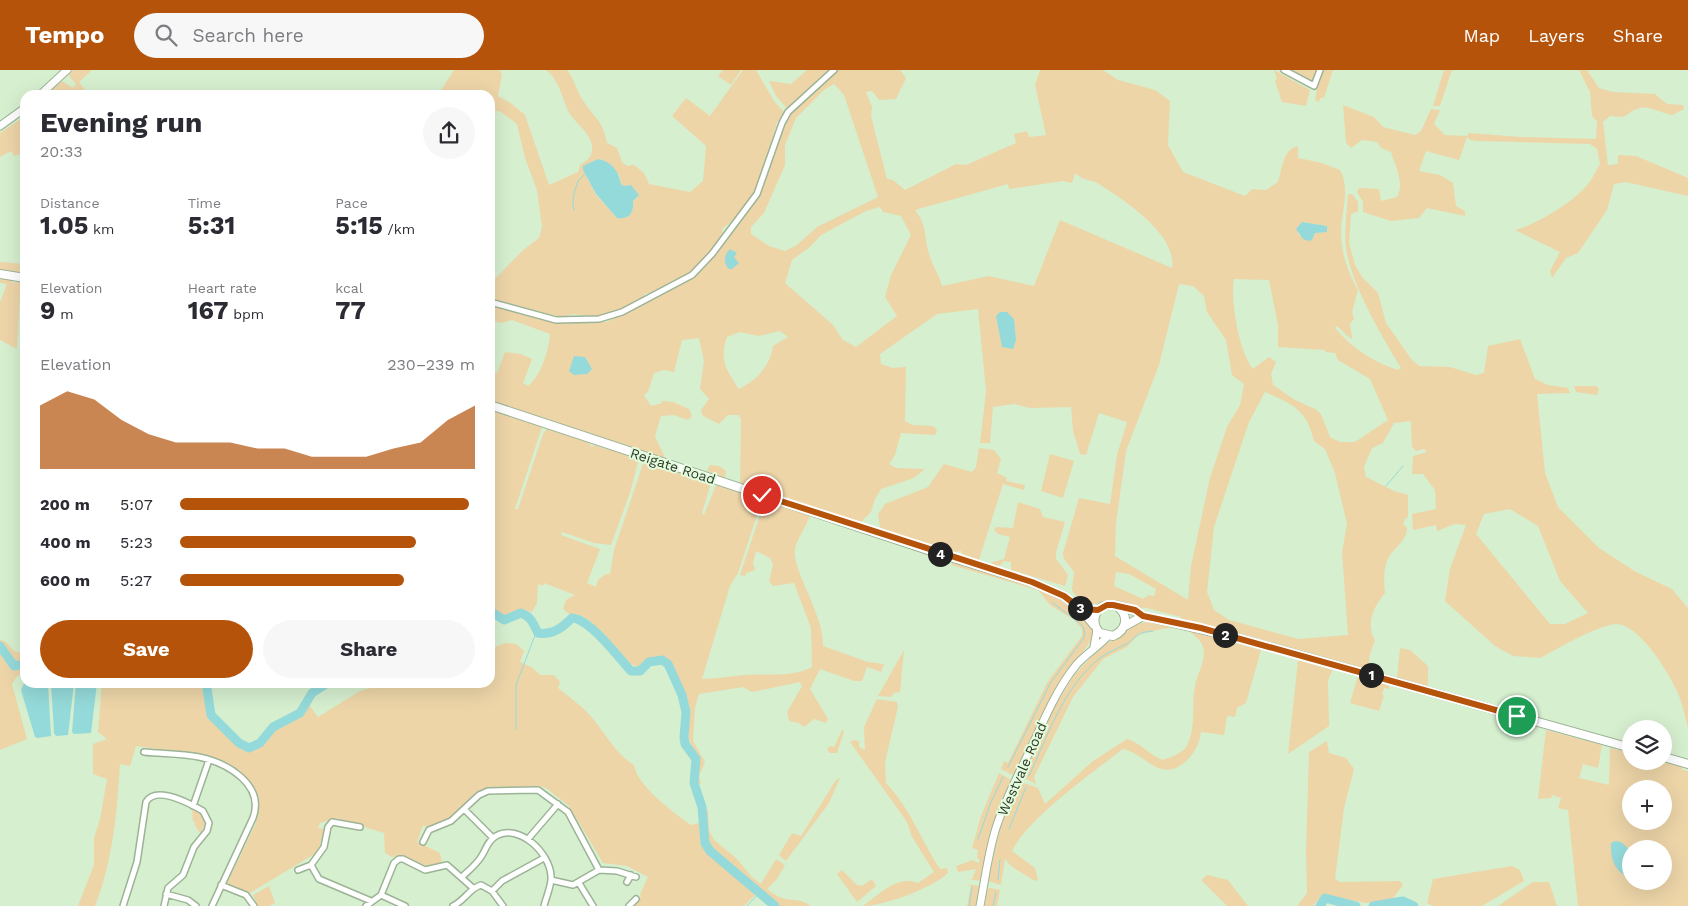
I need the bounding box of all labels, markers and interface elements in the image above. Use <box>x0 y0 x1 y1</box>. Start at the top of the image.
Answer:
search box <box>134 13 484 58</box>
text: Tempo <box>25 21 104 49</box>
icon: search <box>152 21 180 49</box>
text: Search here <box>192 24 304 47</box>
text: Map <box>1463 25 1500 46</box>
text: Layers <box>1528 25 1585 46</box>
text: Share <box>1613 25 1663 46</box>
text: Evening run <box>40 106 202 139</box>
button: share <box>423 107 475 159</box>
text: 20:33 <box>40 142 83 161</box>
text: Distance <box>40 195 100 211</box>
text: Time <box>188 195 221 211</box>
text: Pace <box>335 195 368 211</box>
text: 1.05 <box>40 211 88 240</box>
text: 5:31 <box>188 211 235 240</box>
text: 5:15 <box>335 211 383 240</box>
text: km <box>88 221 114 237</box>
text: /km <box>383 221 415 237</box>
text: Elevation <box>40 280 103 296</box>
text: Heart rate <box>188 280 257 296</box>
text: kcal <box>335 280 363 296</box>
text: 9 <box>40 296 55 325</box>
text: 167 <box>188 296 228 325</box>
text: 77 <box>335 296 366 325</box>
text: m <box>55 306 74 322</box>
text: bpm <box>228 306 264 322</box>
text: Elevation <box>40 355 111 374</box>
text: 230–239 m <box>387 355 475 374</box>
street label: Reigate Road <box>628 445 718 487</box>
pin <box>741 474 783 516</box>
icon: check <box>748 481 776 509</box>
text: 200 m <box>40 495 90 514</box>
text: 5:07 <box>120 495 153 514</box>
text: 400 m <box>40 533 91 552</box>
text: 5:23 <box>120 533 153 552</box>
pin: 4 <box>928 542 952 566</box>
text: 4 <box>936 546 945 562</box>
text: 600 m <box>40 571 90 590</box>
text: 5:27 <box>120 571 152 590</box>
pin: 3 <box>1068 596 1092 620</box>
text: 3 <box>1076 600 1085 616</box>
button: Save <box>40 620 253 678</box>
button: Share <box>263 620 475 678</box>
pin: 2 <box>1212 622 1238 648</box>
text: 2 <box>1221 627 1230 643</box>
pin: 1 <box>1358 662 1384 688</box>
text: 1 <box>1368 667 1375 683</box>
pin <box>1496 695 1538 737</box>
icon: arrive <box>1503 702 1531 730</box>
street label: Westvale Road <box>994 720 1050 818</box>
map controls <box>1622 720 1672 890</box>
button: layers <box>1622 720 1672 770</box>
button: + <box>1622 780 1672 830</box>
button: − <box>1622 840 1672 890</box>

